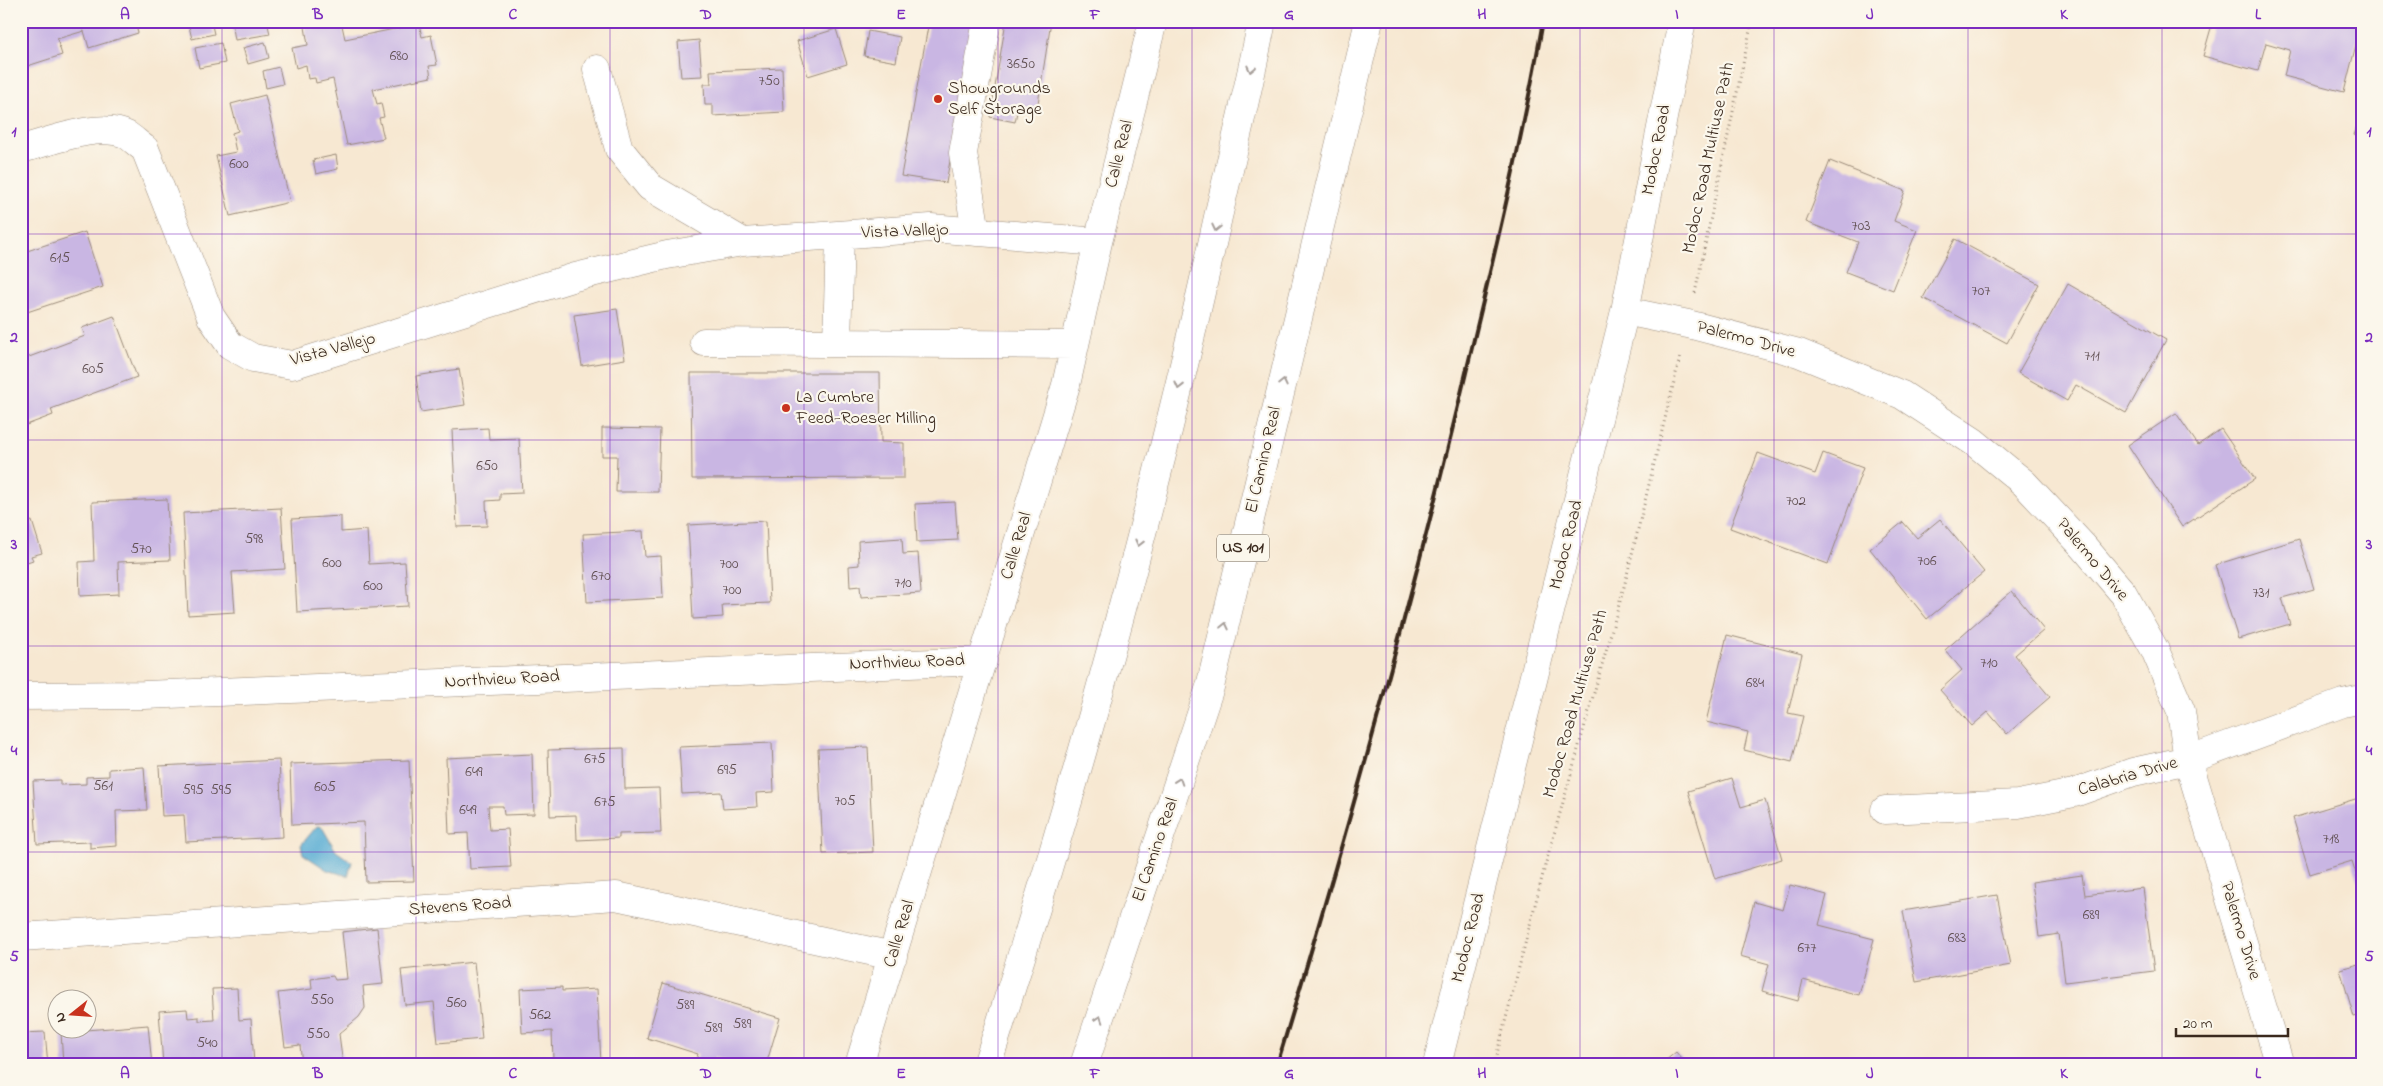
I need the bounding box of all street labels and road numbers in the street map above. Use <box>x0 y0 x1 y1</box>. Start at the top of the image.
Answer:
street label: Modoc Road Multiuse Path <box>1676 60 1742 256</box>
street label: Modoc Road <box>1636 103 1678 197</box>
street label: Calle Real <box>1099 117 1141 191</box>
street label: Vista Vallejo <box>860 217 949 247</box>
street label: Palermo Drive <box>1694 314 1799 366</box>
street label: Vista Vallejo <box>287 326 379 374</box>
street label: El Camino Real <box>1239 404 1289 516</box>
street label: Modoc Road <box>1543 498 1591 592</box>
street label: Calle Real <box>994 509 1040 583</box>
street label: Palermo Drive <box>2050 513 2135 608</box>
road number: US 101 <box>1217 534 1269 562</box>
street label: Modoc Road Multiuse Path <box>1537 607 1615 801</box>
street label: Northview Road <box>849 648 965 678</box>
street label: Northview Road <box>444 664 560 696</box>
street label: Calabria Drive <box>2075 750 2182 804</box>
street label: El Camino Real <box>1126 794 1186 906</box>
street label: Palermo Drive <box>2213 879 2267 984</box>
street label: Stevens Road <box>408 890 512 924</box>
street label: Modoc Road <box>1445 891 1493 985</box>
street label: Calle Real <box>877 897 923 971</box>

